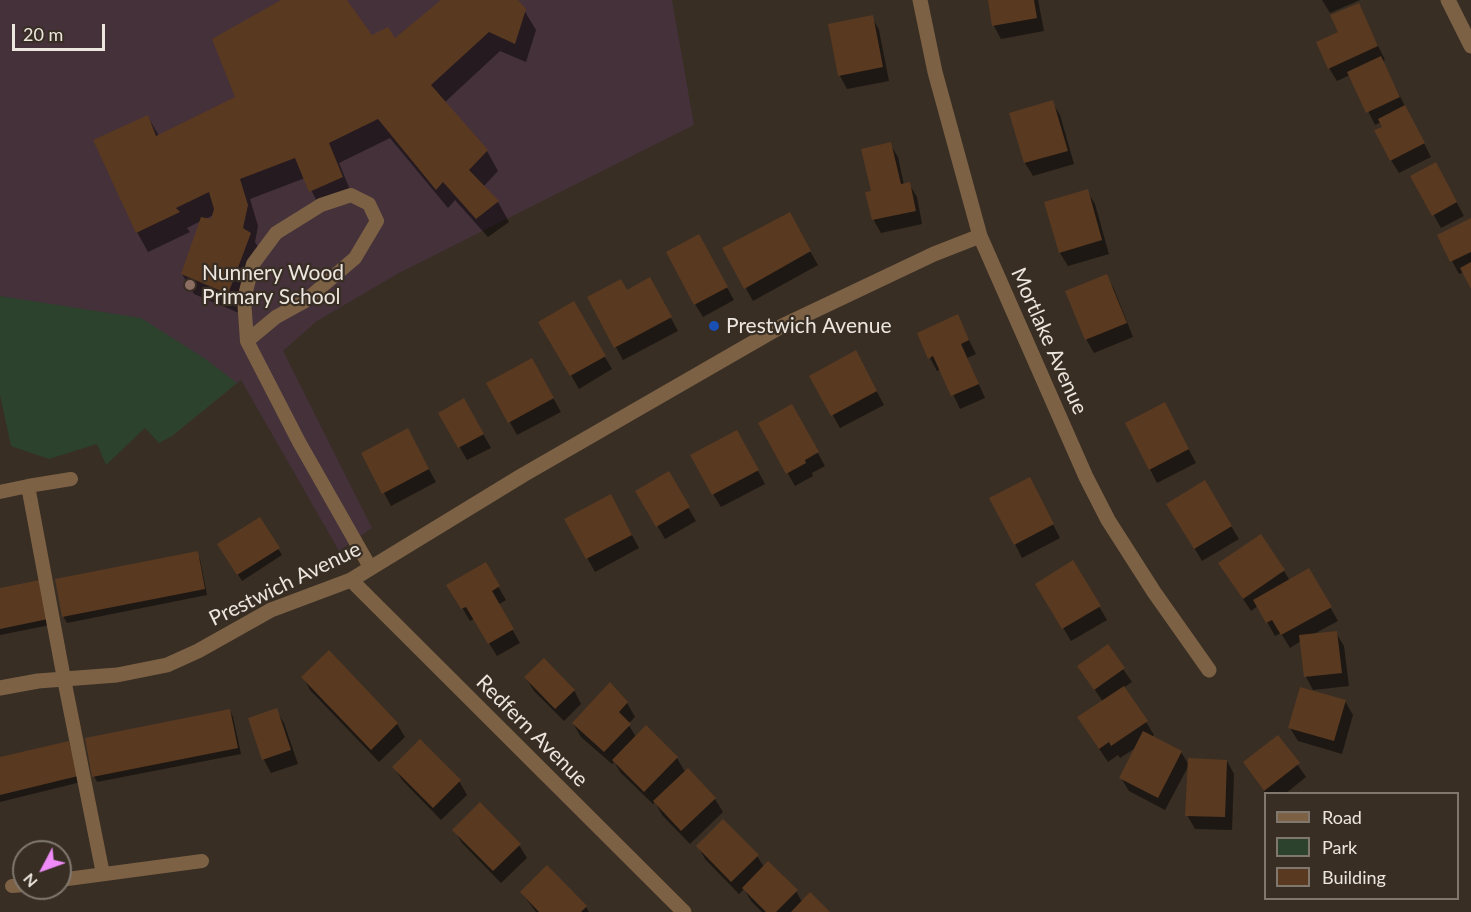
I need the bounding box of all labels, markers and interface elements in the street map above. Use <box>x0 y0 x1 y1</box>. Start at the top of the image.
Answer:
scale bar <box>15 12 108 50</box>
text: 20 m <box>23 23 63 45</box>
place label: Nunnery Wood Primary School <box>202 260 344 310</box>
street label: Mortlake Avenue <box>1005 264 1093 418</box>
marker: Nunnery Wood Primary School <box>183 278 197 292</box>
place label: Prestwich Avenue <box>726 313 892 339</box>
marker: Prestwich Avenue <box>707 319 721 333</box>
street label: Prestwich Avenue <box>205 536 365 632</box>
street label: Redfern Avenue <box>471 670 593 792</box>
legend <box>1264 792 1459 900</box>
text: Road <box>1322 806 1362 828</box>
text: Park <box>1322 836 1357 858</box>
north arrow <box>12 840 72 900</box>
text: Building <box>1322 866 1386 888</box>
text: N <box>18 870 41 892</box>

